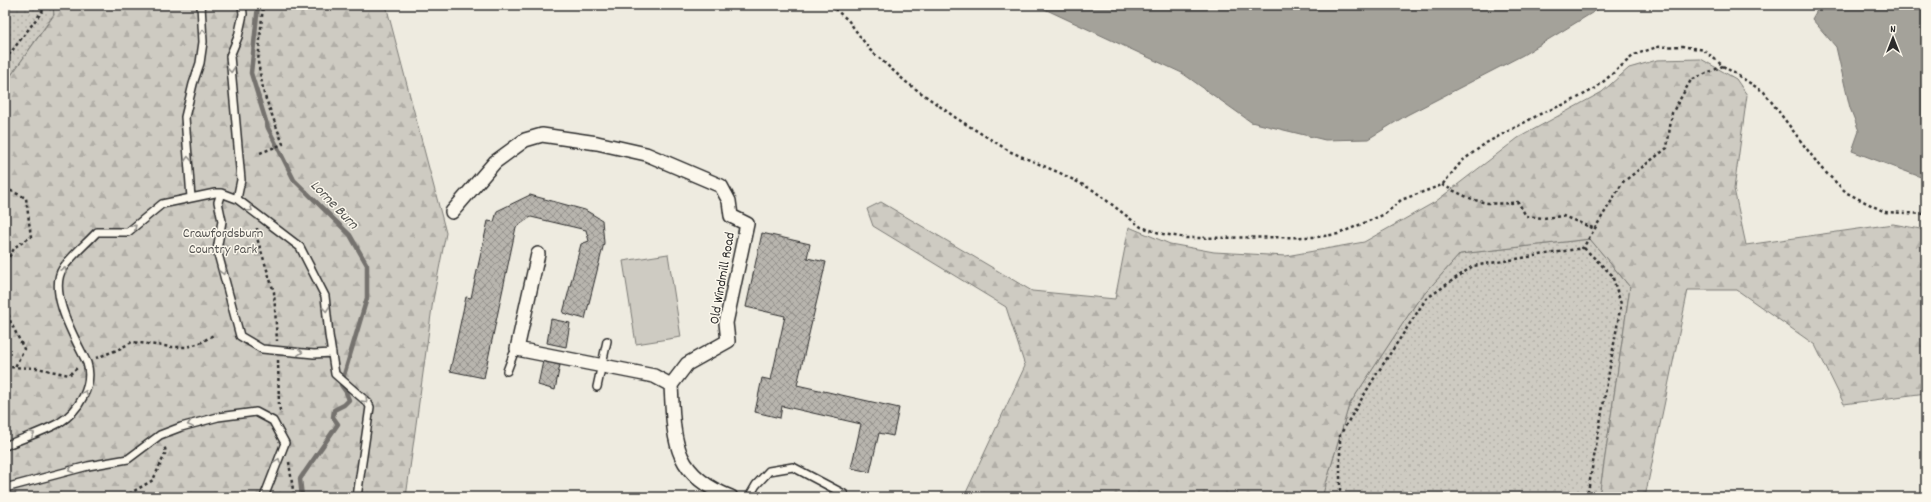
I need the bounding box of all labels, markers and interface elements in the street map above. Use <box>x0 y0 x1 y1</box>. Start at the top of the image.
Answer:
north arrow <box>1873 18 1913 58</box>
text: N <box>1890 22 1896 38</box>
one-way arrow <box>199 29 207 35</box>
one-way arrow <box>227 67 236 73</box>
one-way arrow <box>184 156 193 162</box>
water label: Lorne Burn <box>304 176 364 236</box>
one-way arrow <box>246 204 253 212</box>
one-way arrow <box>130 224 137 231</box>
park label: Crawfordsburn Country Park <box>183 224 263 260</box>
street label: Old Windmill Road <box>705 231 741 326</box>
one-way arrow <box>59 267 67 275</box>
one-way arrow <box>218 269 226 275</box>
one-way arrow <box>321 305 330 312</box>
one-way arrow <box>297 348 303 357</box>
one-way arrow <box>80 389 88 396</box>
one-way arrow <box>360 395 368 403</box>
one-way arrow <box>187 419 194 428</box>
one-way arrow <box>28 431 36 439</box>
one-way arrow <box>274 457 282 464</box>
one-way arrow <box>68 465 75 474</box>

